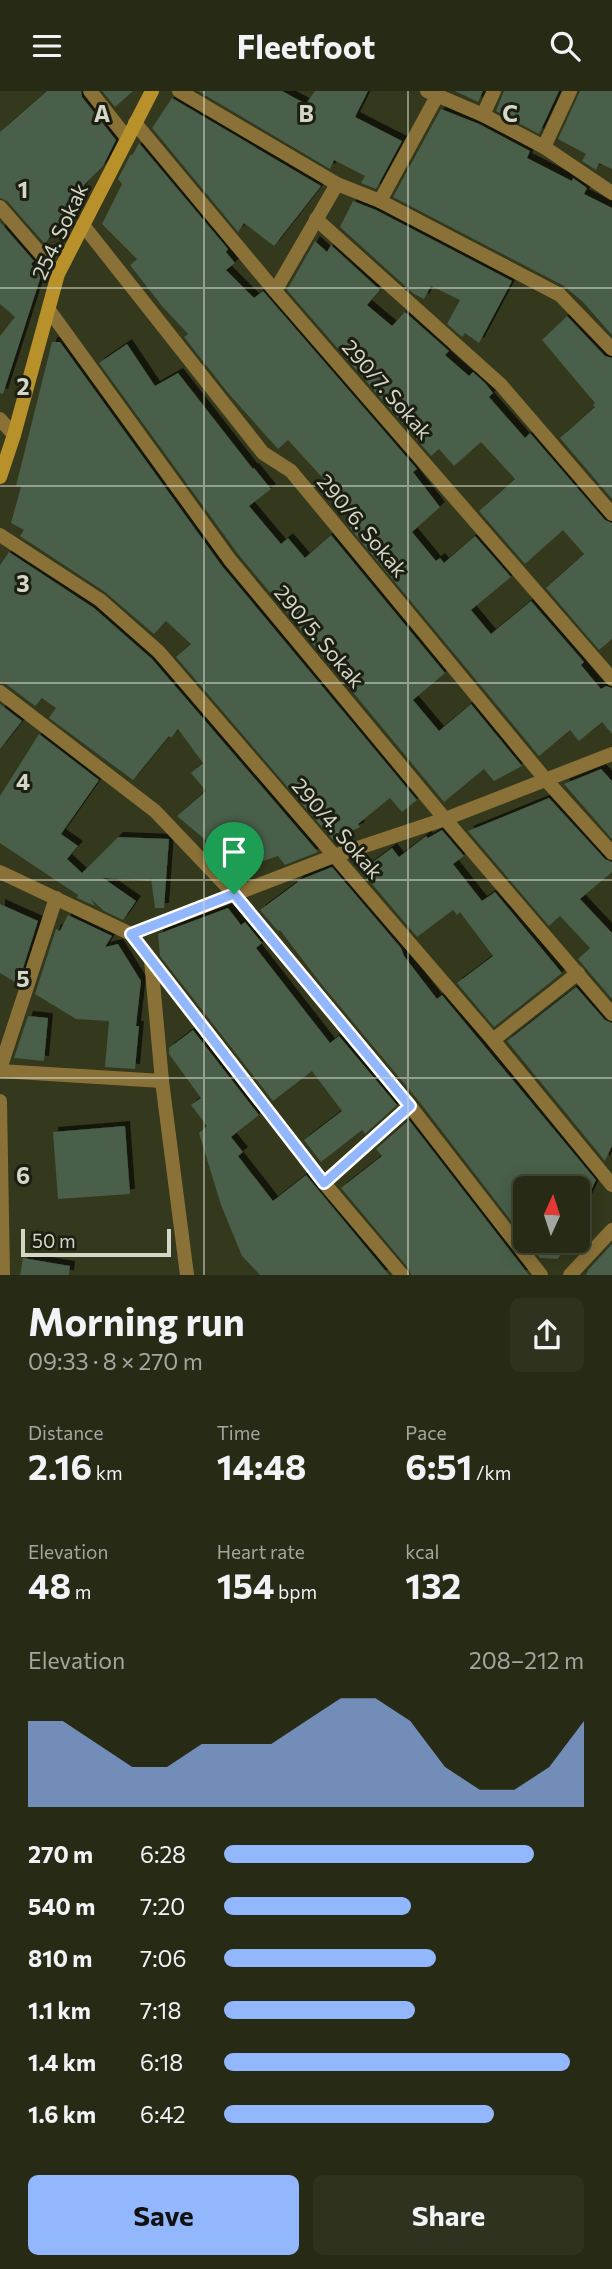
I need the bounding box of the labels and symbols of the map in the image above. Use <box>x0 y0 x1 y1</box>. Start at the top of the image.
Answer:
text: A <box>94 99 111 127</box>
text: B <box>298 99 314 127</box>
text: C <box>502 99 518 127</box>
text: 1 <box>18 175 28 203</box>
street label: 254. Sokak <box>26 179 92 283</box>
street label: 290/7. Sokak <box>338 334 438 444</box>
text: 2 <box>16 372 30 400</box>
street label: 290/6. Sokak <box>313 469 413 581</box>
text: 3 <box>16 569 30 597</box>
street label: 290/5. Sokak <box>270 580 370 692</box>
text: 4 <box>16 767 30 795</box>
street label: 290/4. Sokak <box>287 772 389 884</box>
pin <box>204 822 264 894</box>
text: 5 <box>16 964 30 992</box>
text: 6 <box>16 1161 30 1189</box>
north arrow <box>513 1176 590 1253</box>
scale bar <box>21 1226 172 1258</box>

